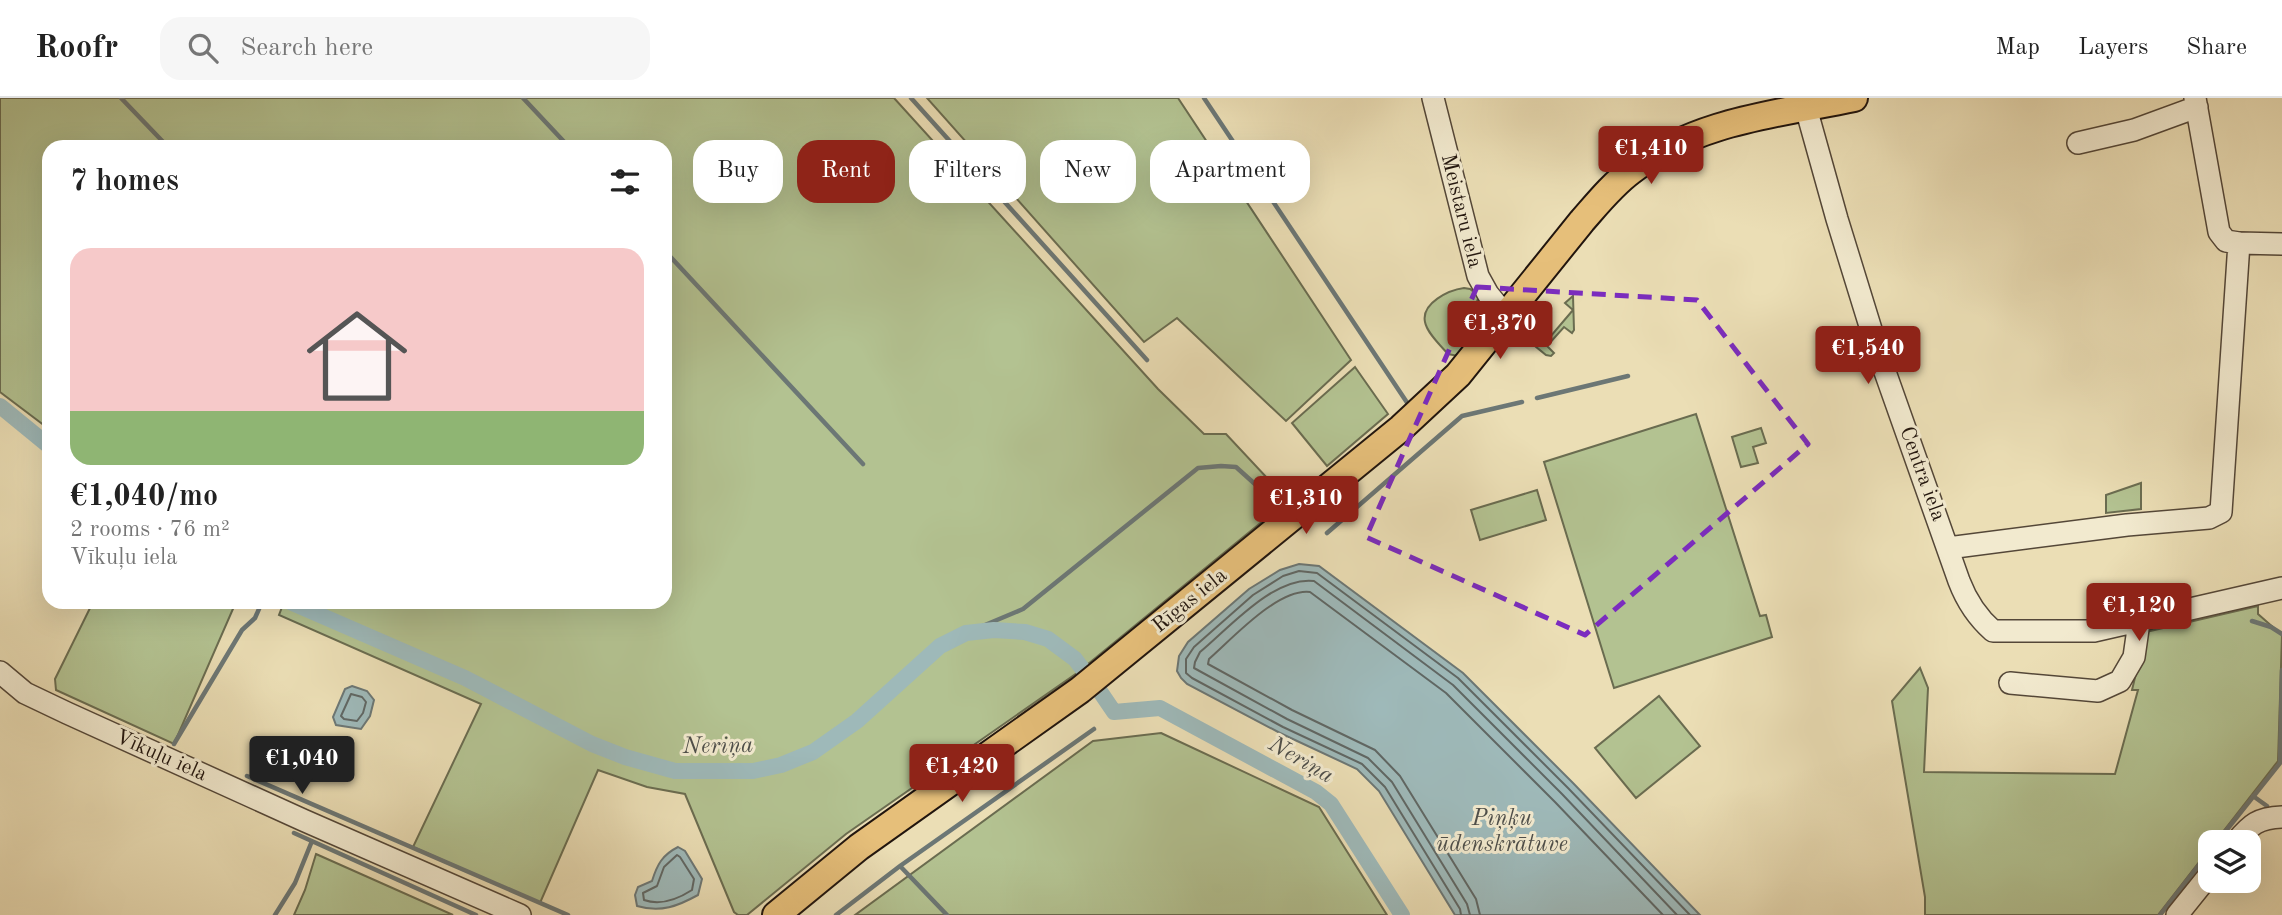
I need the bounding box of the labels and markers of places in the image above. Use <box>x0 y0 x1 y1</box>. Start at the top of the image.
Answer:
pin: €1,410 <box>1594 126 1708 186</box>
pin: €1,370 <box>1443 302 1557 361</box>
pin: €1,540 <box>1811 327 1925 386</box>
pin: €1,310 <box>1249 476 1363 536</box>
pin: €1,120 <box>2082 584 2196 643</box>
pin: €1,040 <box>245 736 359 796</box>
pin: €1,420 <box>905 744 1019 804</box>

